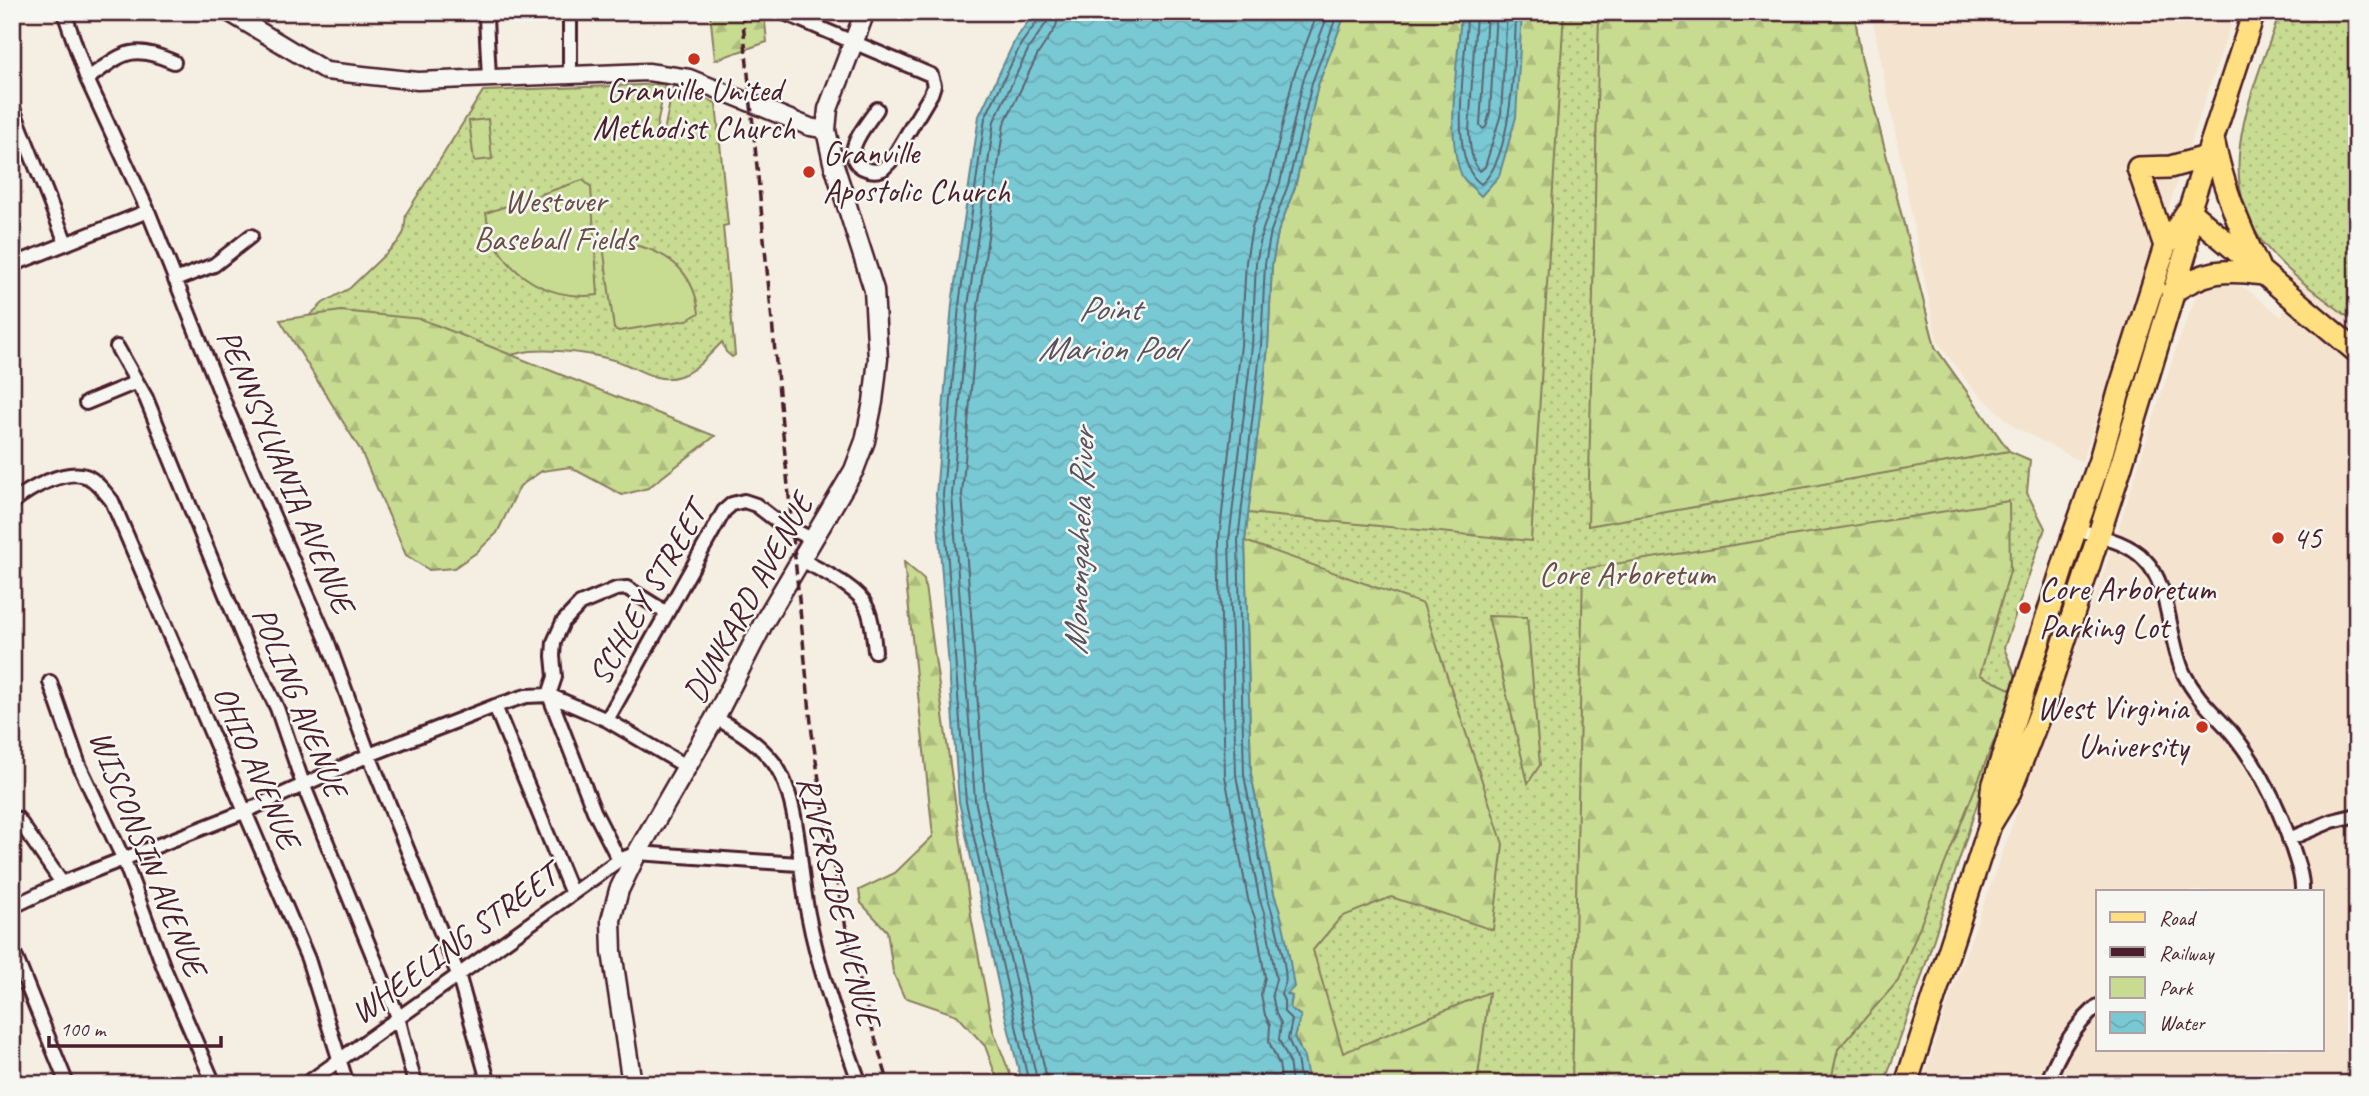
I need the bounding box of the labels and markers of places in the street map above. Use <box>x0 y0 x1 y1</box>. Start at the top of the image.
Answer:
marker: Granville United Methodist Church <box>686 51 702 67</box>
place label: Granville United Methodist Church <box>593 69 796 149</box>
place label: Granville Apostolic Church <box>823 132 1011 212</box>
marker: Granville Apostolic Church <box>801 164 817 180</box>
place label: 45 <box>2292 517 2324 559</box>
marker: 45 <box>2270 530 2286 546</box>
place label: Core Arboretum Parking Lot <box>2039 568 2217 648</box>
marker: Core Arboretum Parking Lot <box>2017 600 2033 616</box>
place label: West Virginia University <box>2037 687 2191 767</box>
marker: West Virginia University <box>2194 719 2210 735</box>

